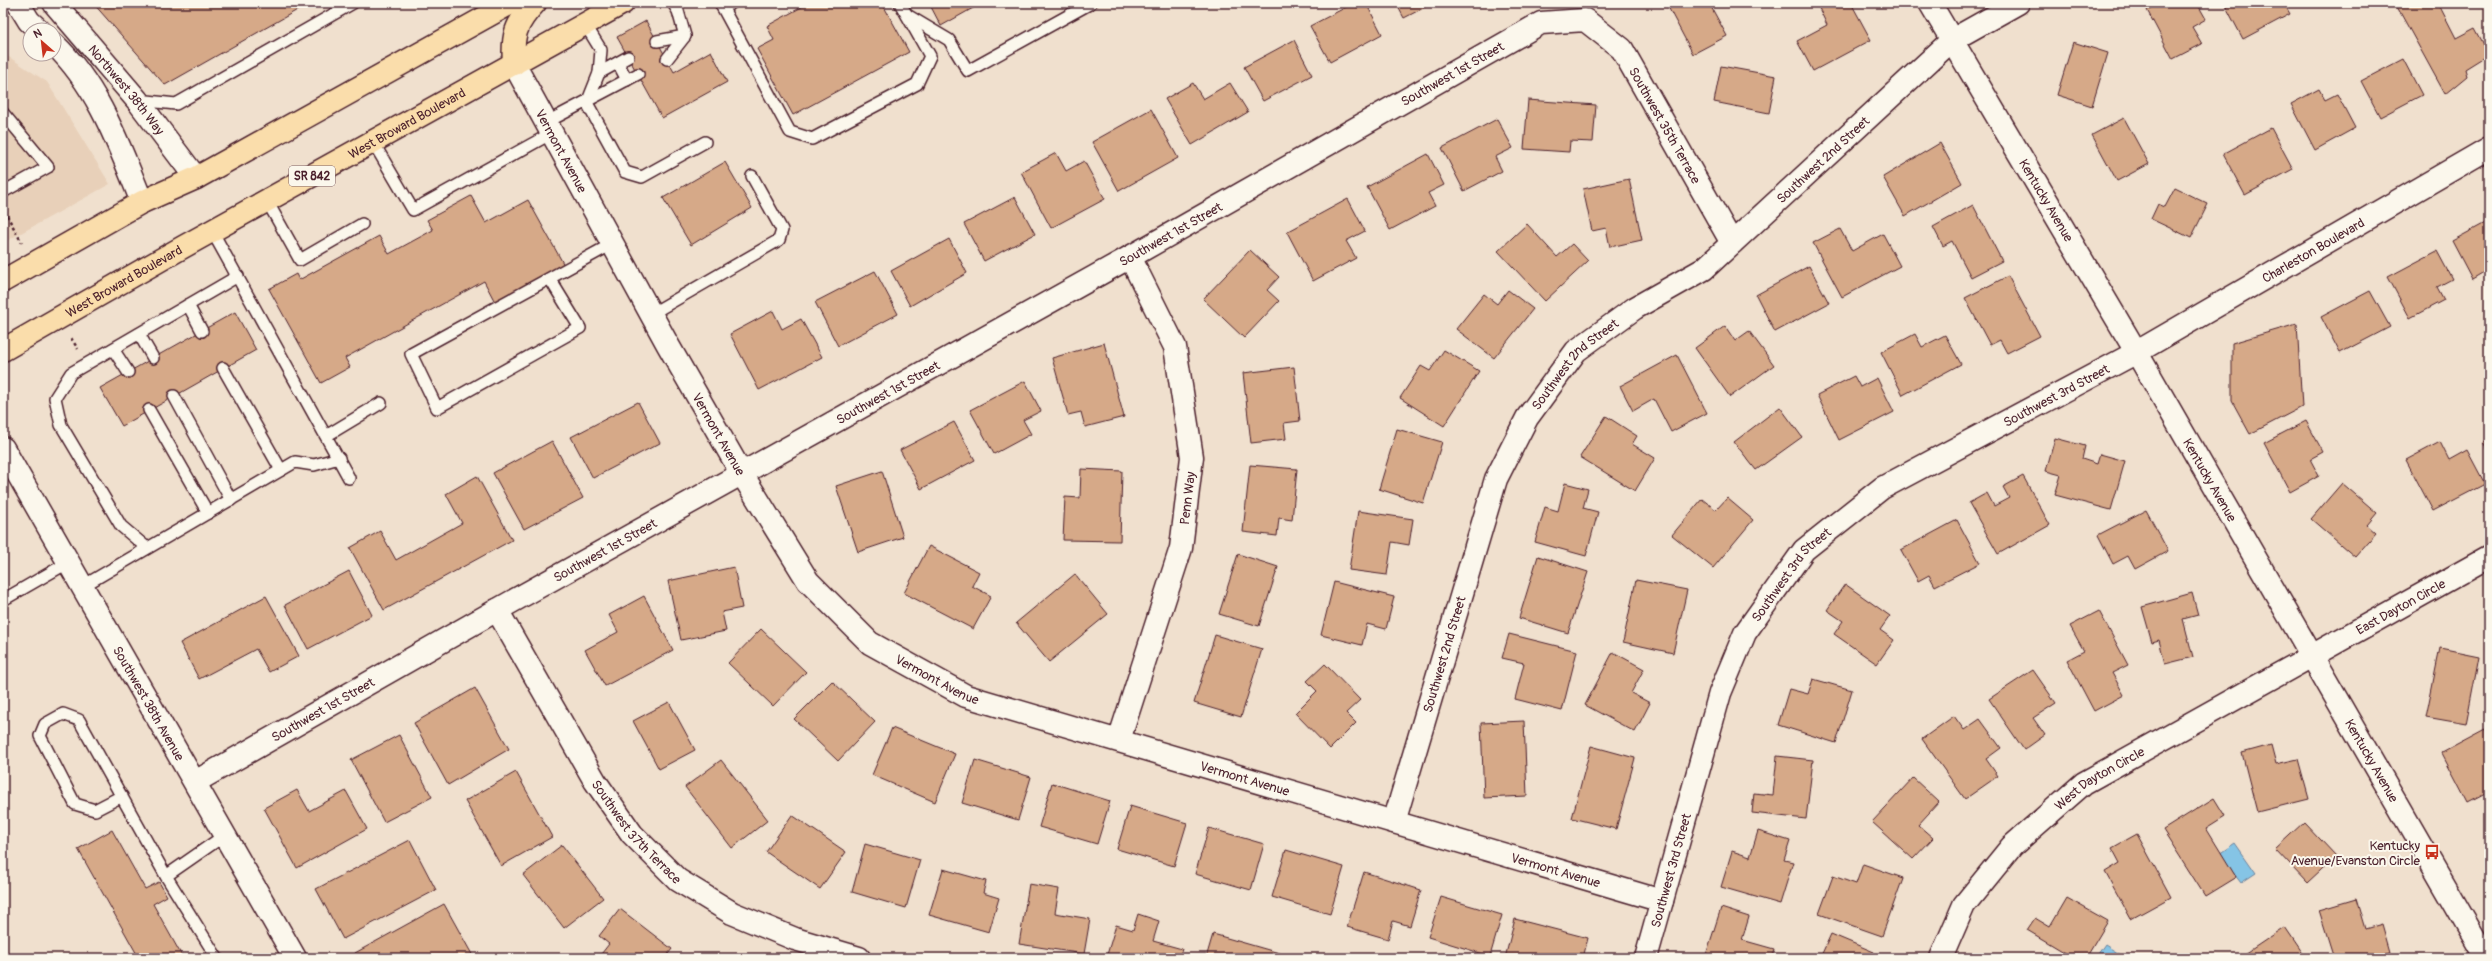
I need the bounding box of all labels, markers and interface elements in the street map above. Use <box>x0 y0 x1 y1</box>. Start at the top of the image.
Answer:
north arrow <box>22 22 62 62</box>
text: N <box>31 26 44 41</box>
street label: Southwest 1st Street <box>1398 38 1508 110</box>
street label: Northwest 38th Way <box>84 42 168 139</box>
street label: Southwest 35th Terrace <box>1625 65 1704 187</box>
street label: West Broward Boulevard <box>346 85 468 163</box>
street label: Vermont Avenue <box>531 107 590 196</box>
street label: Southwest 2nd Street <box>1774 113 1874 207</box>
street label: Kentucky Avenue <box>2015 156 2077 245</box>
road number: SR 842 <box>289 166 335 186</box>
street label: Southwest 1st Street <box>1117 199 1226 270</box>
street label: Charleston Boulevard <box>2259 215 2367 287</box>
street label: West Broward Boulevard <box>63 242 185 321</box>
street label: Southwest 2nd Street <box>1529 315 1622 413</box>
street label: Southwest 1st Street <box>834 357 943 428</box>
street label: Southwest 3rd Street <box>2001 361 2113 431</box>
street label: Vermont Avenue <box>688 390 748 479</box>
street label: Kentucky Avenue <box>2179 436 2240 525</box>
street label: Penn Way <box>1177 470 1199 526</box>
street label: Southwest 1st Street <box>551 515 660 586</box>
street label: Southwest 3rd Street <box>1749 524 1835 625</box>
street label: East Dayton Circle <box>2354 576 2449 639</box>
street label: Southwest 2nd Street <box>1420 594 1470 715</box>
street label: Southwest 38th Avenue <box>109 643 188 764</box>
street label: Vermont Avenue <box>892 651 981 708</box>
street label: Southwest 1st Street <box>269 674 378 746</box>
street label: Kentucky Avenue <box>2341 716 2402 806</box>
street label: West Dayton Circle <box>2052 744 2148 814</box>
street label: Vermont Avenue <box>1198 758 1292 800</box>
street label: Southwest 37th Terrace <box>588 777 685 888</box>
street label: Southwest 3rd Street <box>1648 811 1695 929</box>
place label: Kentucky Avenue/Evanston Circle <box>2291 838 2421 869</box>
bus stop icon: Kentucky Avenue/Evanston Circle <box>2423 843 2441 861</box>
street label: Vermont Avenue <box>1509 850 1603 892</box>

